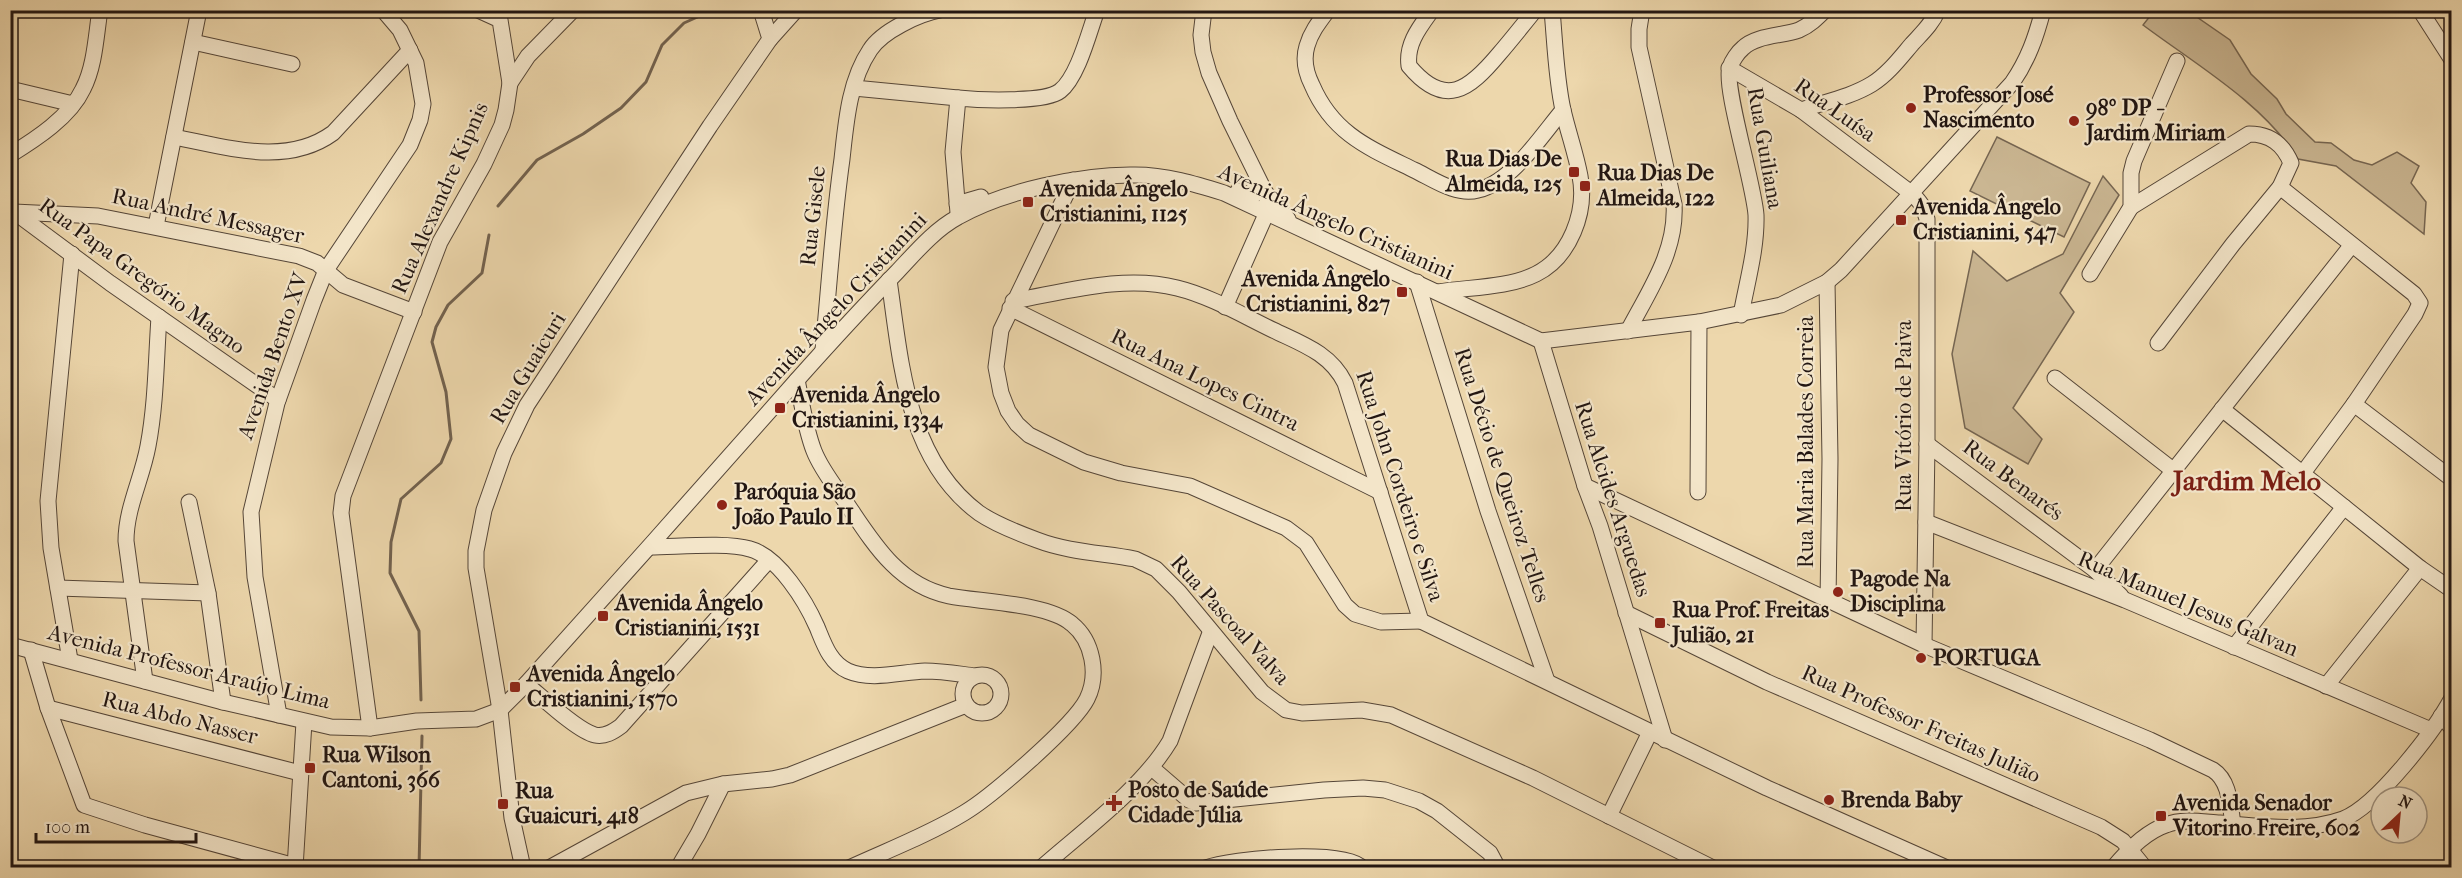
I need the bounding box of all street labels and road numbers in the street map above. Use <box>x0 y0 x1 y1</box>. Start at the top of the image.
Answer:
street label: Rua Luísa <box>1789 73 1881 148</box>
street label: Rua Guiliana <box>1742 85 1789 212</box>
street label: Rua Alexandre Kipnis <box>386 98 494 298</box>
street label: Avenida Ângelo Cristianini <box>1214 157 1458 286</box>
street label: Rua Gisele <box>795 164 831 267</box>
street label: Rua André Messager <box>110 183 307 249</box>
street label: Rua Papa Gregório Magno <box>34 192 250 360</box>
street label: Avenida Ângelo Cristianini <box>738 206 933 412</box>
street label: Avenida Bento XV <box>232 269 314 444</box>
street label: Rua Guaicuri <box>485 307 572 428</box>
street label: Rua Maria Balades Correia <box>1793 315 1819 568</box>
street label: Rua Vitório de Paiva <box>1891 319 1917 512</box>
street label: Rua Ana Lopes Cintra <box>1107 323 1304 437</box>
street label: Rua Décio de Queiroz Telles <box>1448 344 1556 606</box>
street label: Rua John Cordeiro e Silva <box>1350 367 1450 605</box>
street label: Rua Alcides Arguedas <box>1569 398 1657 600</box>
street label: Rua Benarés <box>1958 434 2068 526</box>
street label: Rua Manuel Jesus Galvan <box>2074 546 2302 662</box>
street label: Rua Pascoal Valva <box>1165 550 1296 691</box>
street label: Avenida Professor Araújo Lima <box>44 619 333 715</box>
street label: Rua Professor Freitas Julião <box>1797 659 2045 789</box>
street label: Rua Abdo Nasser <box>99 686 261 750</box>

